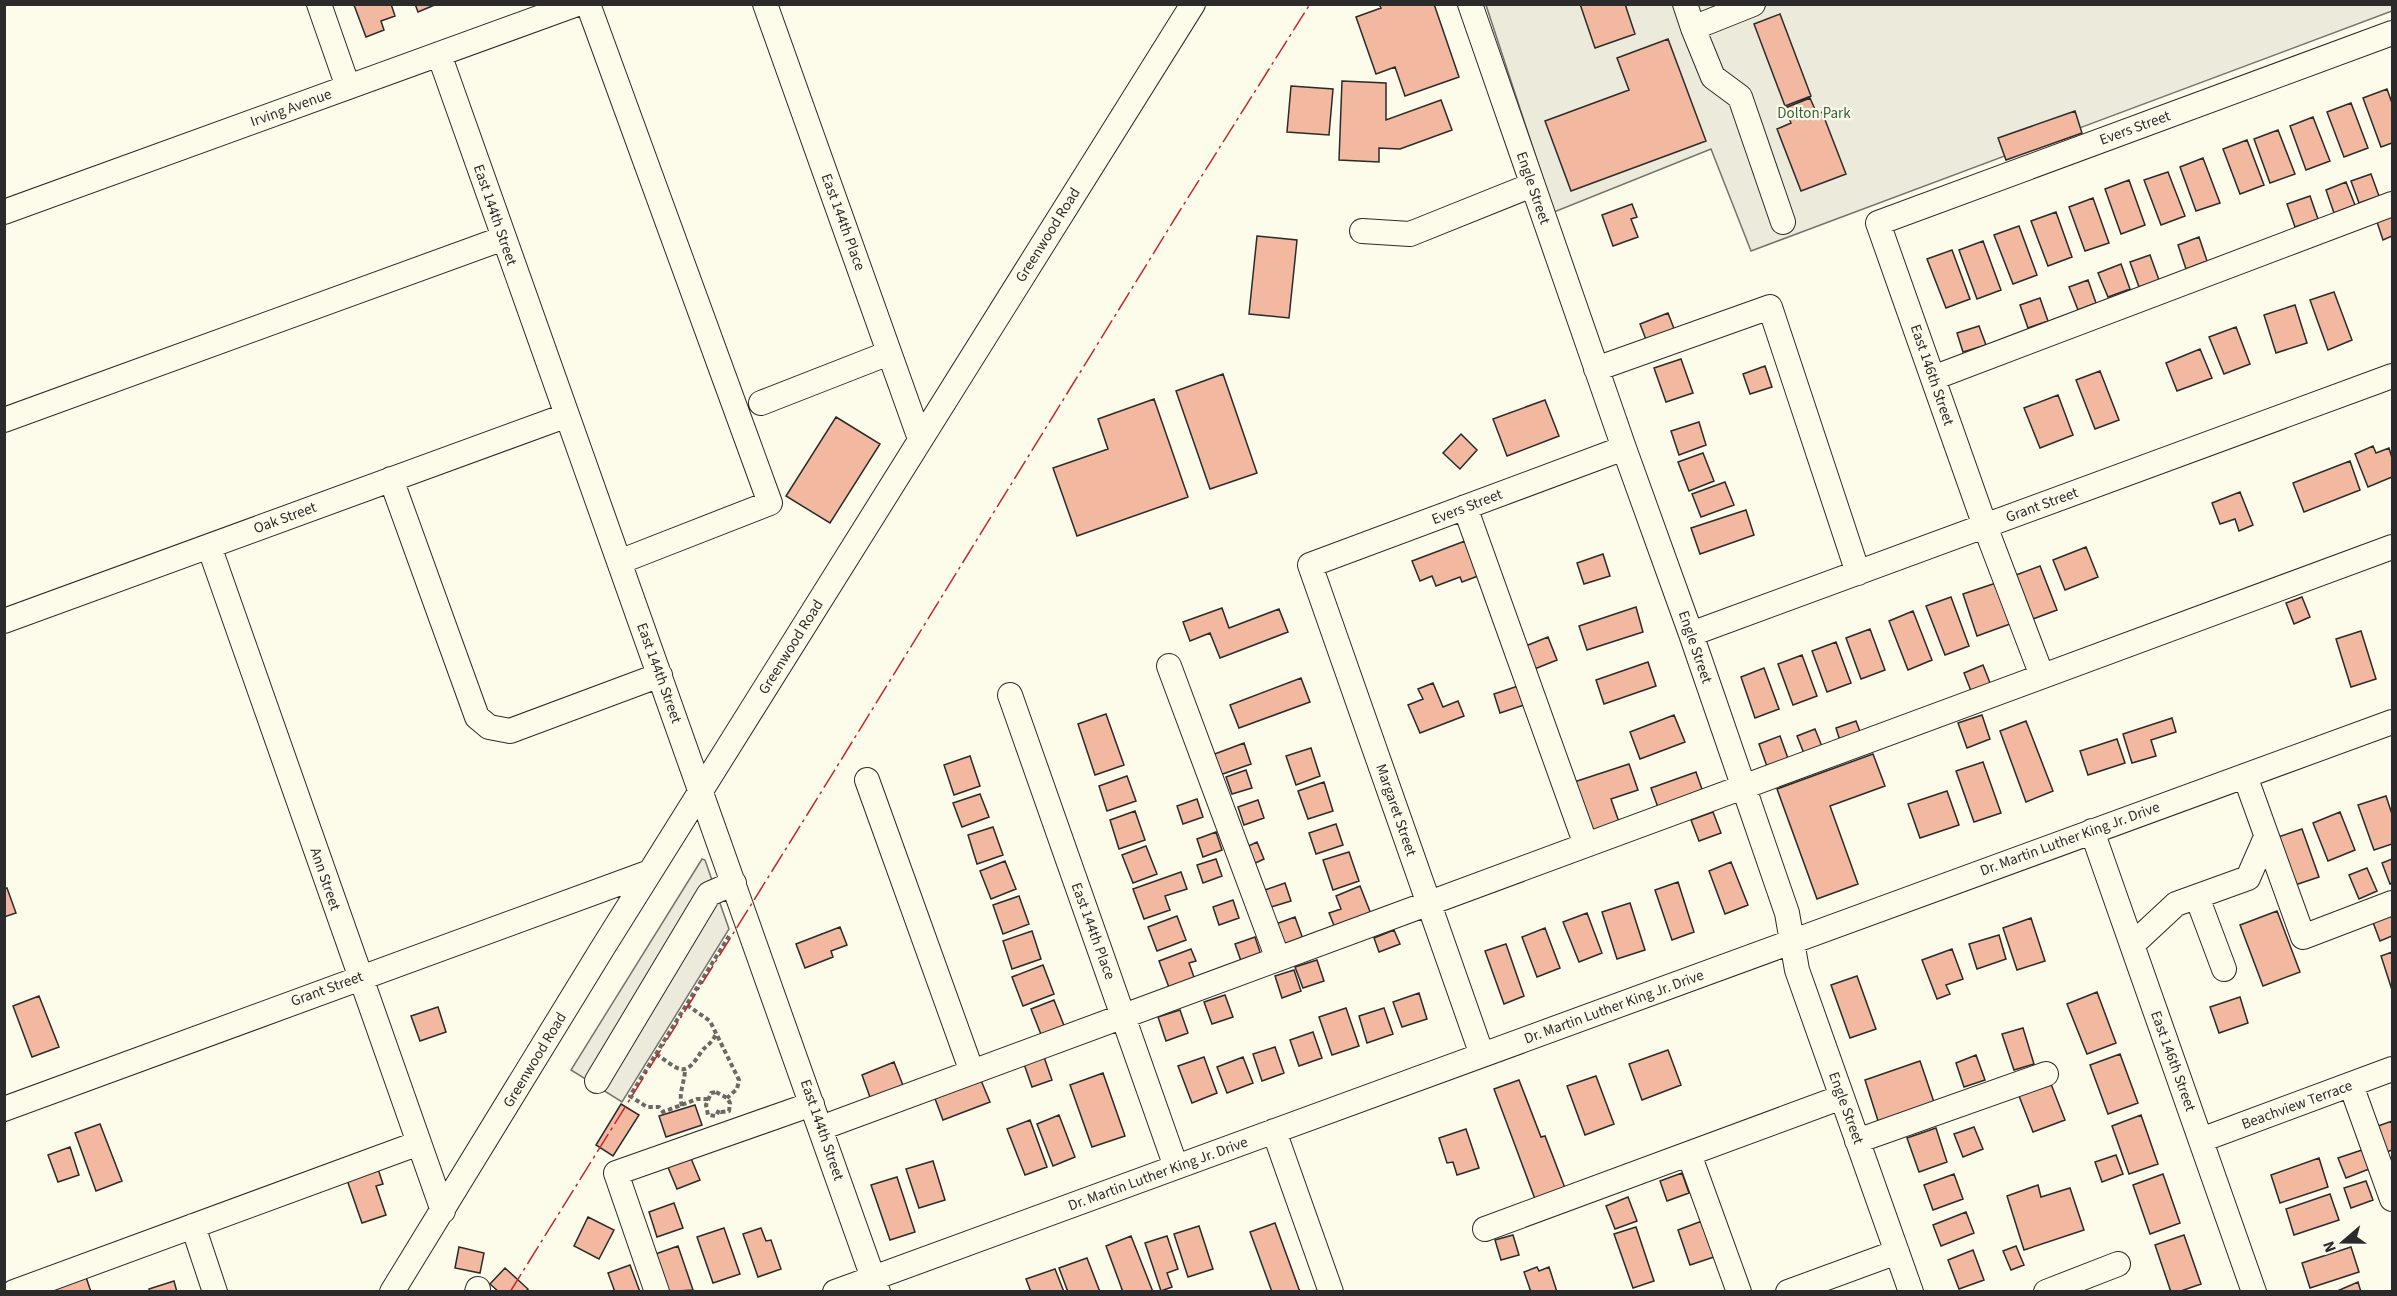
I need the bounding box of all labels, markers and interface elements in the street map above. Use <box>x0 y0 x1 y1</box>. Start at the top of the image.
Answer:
street label: Irving Avenue <box>247 84 335 132</box>
park label: Dolton Park <box>1777 103 1851 124</box>
street label: Evers Street <box>2097 105 2173 151</box>
street label: Engle Street <box>1511 149 1555 227</box>
street label: East 144th Street <box>468 162 522 268</box>
street label: East 144th Place <box>816 170 870 274</box>
street label: Greenwood Road <box>1011 184 1085 286</box>
street label: East 146th Street <box>1905 322 1959 428</box>
street label: Grant Street <box>2003 482 2081 528</box>
street label: Evers Street <box>1429 484 1505 530</box>
street label: Oak Street <box>251 497 319 539</box>
street label: Greenwood Road <box>754 596 828 698</box>
street label: Engle Street <box>1673 608 1717 686</box>
street label: East 144th Street <box>631 620 687 726</box>
street label: Margaret Street <box>1370 761 1422 859</box>
street label: Dr. Martin Luther King Jr. Drive <box>1977 797 2163 881</box>
street label: Ann Street <box>304 845 346 913</box>
street label: East 144th Place <box>1066 879 1120 983</box>
street label: Dr. Martin Luther King Jr. Drive <box>1521 965 1707 1049</box>
street label: Grant Street <box>288 966 366 1012</box>
street label: Greenwood Road <box>498 1008 572 1112</box>
street label: East 146th Street <box>2145 1008 2201 1114</box>
street label: Engle Street <box>1823 1069 1869 1147</box>
street label: Beachview Terrace <box>2239 1075 2355 1135</box>
street label: East 144th Street <box>795 1077 849 1183</box>
street label: Dr. Martin Luther King Jr. Drive <box>1065 1132 1251 1216</box>
north arrow <box>2313 1212 2373 1272</box>
text: N <box>2318 1238 2342 1256</box>

